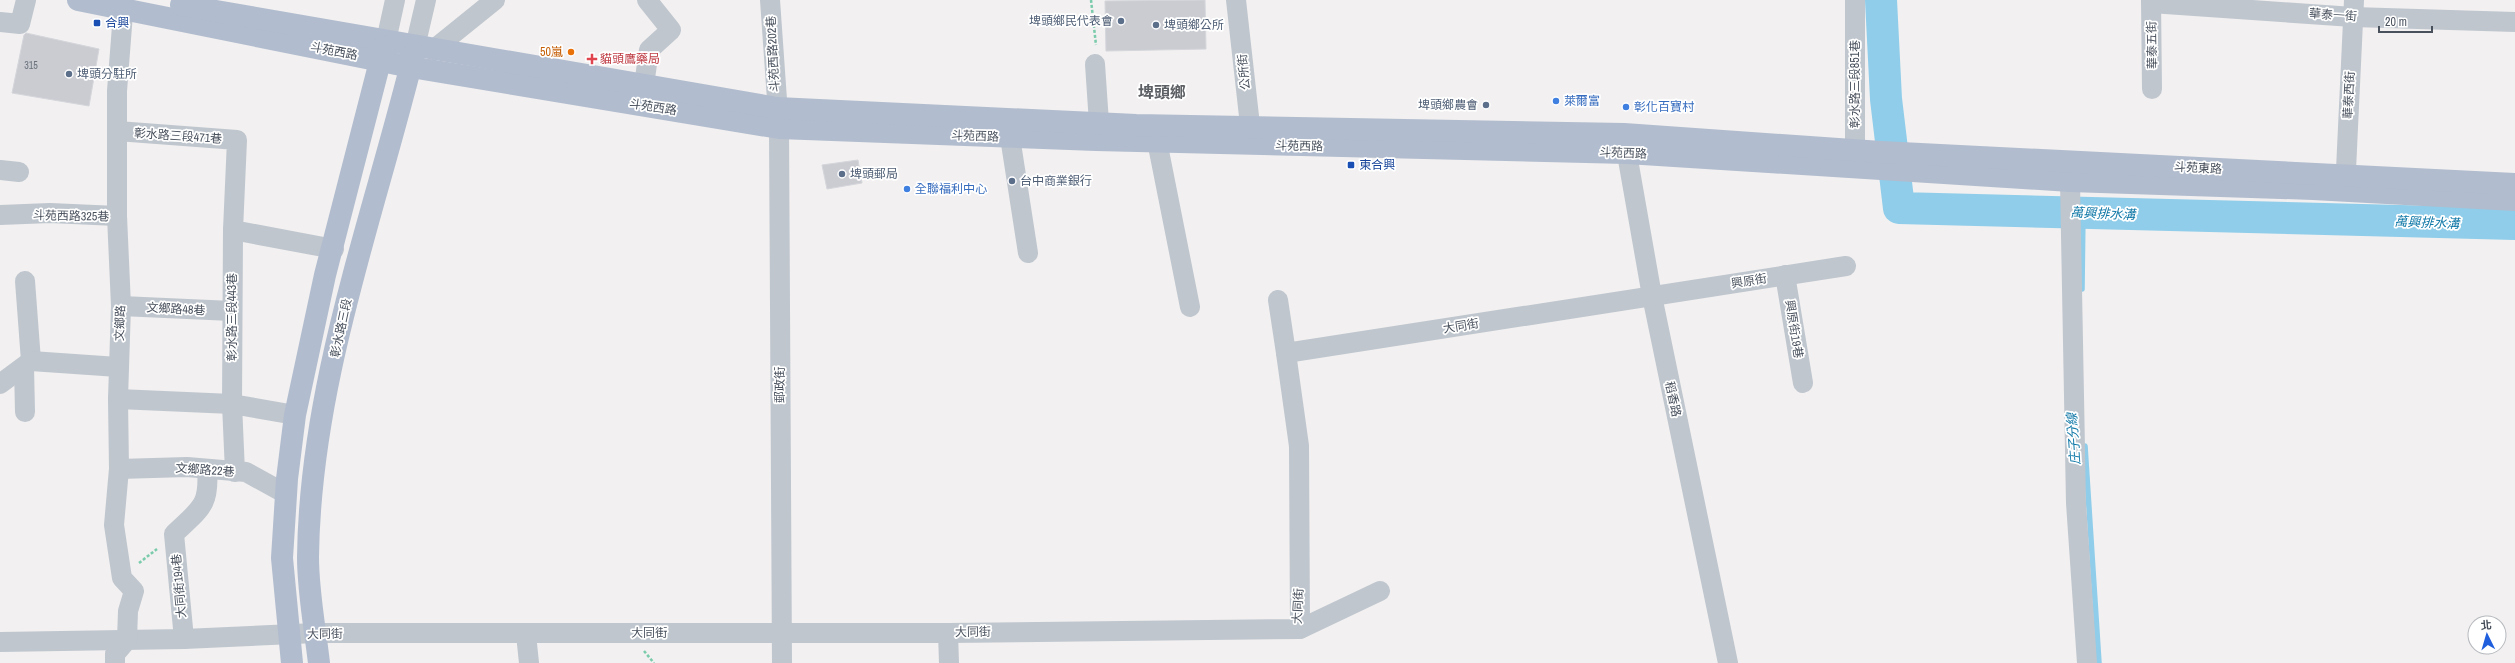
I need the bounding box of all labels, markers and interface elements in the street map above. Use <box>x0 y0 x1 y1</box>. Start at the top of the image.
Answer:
street label: 華泰一街 <box>2308 5 2358 25</box>
scale bar <box>2379 8 2432 34</box>
place label: 埤頭鄉民代表會 <box>1029 13 1113 29</box>
text: 20 m <box>2385 14 2407 30</box>
place label: 合興 <box>105 15 129 31</box>
street label: 斗苑西路202巷 <box>763 15 783 93</box>
marker: 埤頭鄉民代表會 <box>1116 16 1126 26</box>
place label: 埤頭鄉公所 <box>1164 17 1224 33</box>
marker: 合興 <box>92 18 102 28</box>
marker: 埤頭鄉公所 <box>1151 20 1161 30</box>
street label: 華泰五街 <box>2144 21 2160 69</box>
street label: 斗苑西路 <box>309 39 359 63</box>
street label: 彰水路三段851巷 <box>1847 40 1863 128</box>
place label: 50嵐 <box>540 44 563 60</box>
marker: 50嵐 <box>566 47 576 57</box>
place label: 貓頭鷹藥局 <box>600 51 660 67</box>
street label: 公所街 <box>1234 53 1254 91</box>
marker: 貓頭鷹藥局 <box>587 54 597 64</box>
house number: 315 <box>24 59 38 72</box>
place label: 埤頭分駐所 <box>77 66 137 82</box>
marker: 埤頭分駐所 <box>64 69 74 79</box>
street label: 華泰西街 <box>2340 71 2358 119</box>
district label: 埤頭鄉 <box>1138 81 1186 103</box>
place label: 萊爾富 <box>1564 93 1600 109</box>
street label: 斗苑西路 <box>628 95 678 119</box>
marker: 萊爾富 <box>1551 96 1561 106</box>
place label: 埤頭鄉農會 <box>1418 97 1478 113</box>
place label: 彰化百寶村 <box>1634 99 1695 115</box>
marker: 埤頭鄉農會 <box>1481 100 1491 110</box>
marker: 彰化百寶村 <box>1621 102 1631 112</box>
street label: 彰水路三段471巷 <box>133 125 223 147</box>
street label: 斗苑西路 <box>951 127 999 145</box>
street label: 斗苑西路 <box>1275 138 1323 154</box>
street label: 斗苑西路 <box>1599 144 1647 162</box>
place label: 東合興 <box>1359 157 1395 173</box>
street label: 斗苑東路 <box>2174 159 2222 177</box>
marker: 東合興 <box>1346 160 1356 170</box>
place label: 埤頭郵局 <box>850 166 898 182</box>
marker: 埤頭郵局 <box>837 169 847 179</box>
place label: 台中商業銀行 <box>1020 173 1092 189</box>
marker: 台中商業銀行 <box>1007 176 1017 186</box>
place label: 全聯福利中心 <box>915 181 987 197</box>
marker: 全聯福利中心 <box>902 184 912 194</box>
water label: 萬興排水溝 <box>2070 204 2138 223</box>
street label: 斗苑西路325巷 <box>33 207 109 225</box>
water label: 萬興排水溝 <box>2394 213 2462 232</box>
street label: 興原街 <box>1730 270 1768 292</box>
street label: 彰水路三段443巷 <box>224 273 240 361</box>
street label: 彰水路三段 <box>327 297 355 359</box>
street label: 文鄉路48巷 <box>146 299 206 319</box>
street label: 興原街19巷 <box>1781 299 1807 359</box>
street label: 文鄉路 <box>111 305 129 341</box>
street label: 大同街 <box>1442 315 1480 337</box>
street label: 郵政街 <box>772 367 788 403</box>
street label: 稻香路 <box>1661 380 1685 418</box>
water label: 庄子分線 <box>2063 410 2084 466</box>
street label: 文鄉路22巷 <box>175 460 235 480</box>
street label: 大同街194巷 <box>168 553 190 619</box>
street label: 大同街 <box>1289 588 1307 624</box>
north arrow <box>2467 615 2507 655</box>
text: 北 <box>2480 618 2492 632</box>
street label: 大同街 <box>955 624 991 640</box>
street label: 大同街 <box>631 625 667 641</box>
street label: 大同街 <box>307 626 343 642</box>

